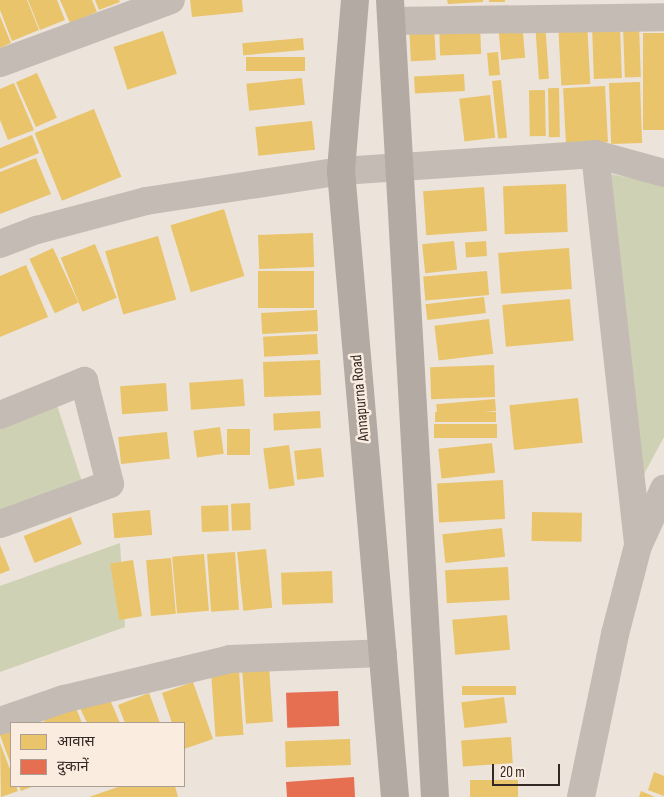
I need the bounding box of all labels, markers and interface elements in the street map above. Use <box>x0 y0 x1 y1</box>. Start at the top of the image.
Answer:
street label: Annapurna Road <box>348 354 374 442</box>
legend <box>10 722 185 787</box>
text: आवास <box>57 732 95 751</box>
scale bar <box>494 754 562 786</box>
text: दुकानें <box>57 757 89 776</box>
text: 20 m <box>500 763 525 782</box>

